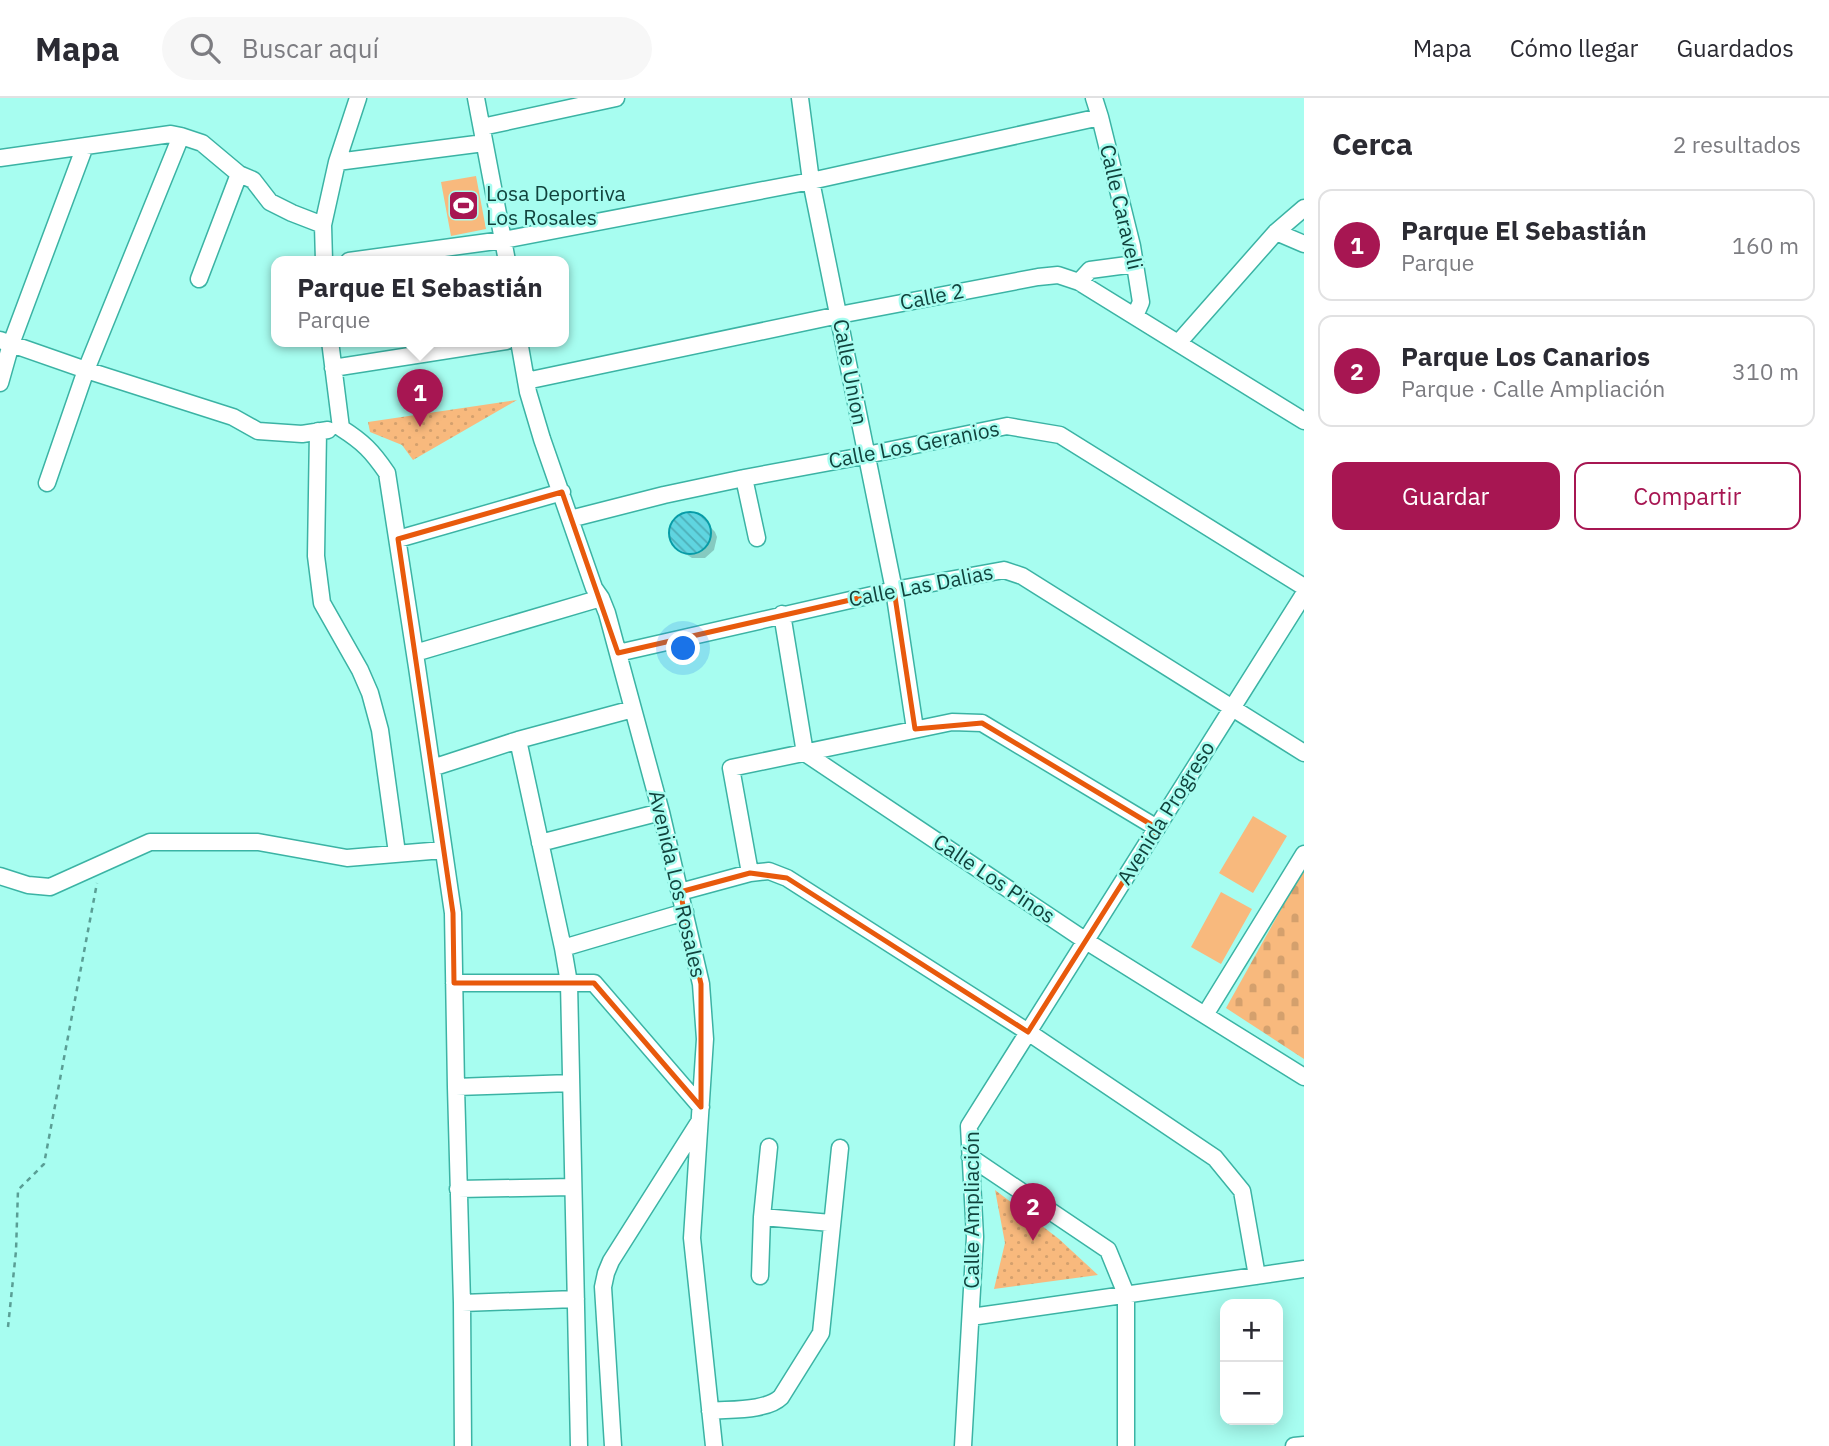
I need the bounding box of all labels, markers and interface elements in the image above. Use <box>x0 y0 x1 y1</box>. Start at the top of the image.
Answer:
search box <box>162 17 652 80</box>
text: Mapa <box>35 27 120 70</box>
icon: search <box>186 29 224 67</box>
text: Buscar aquí <box>242 31 379 65</box>
text: Mapa <box>1413 32 1472 64</box>
text: Cómo llegar <box>1510 32 1638 64</box>
text: Guardados <box>1676 32 1794 64</box>
text: Cerca <box>1332 124 1413 163</box>
text: 2 resultados <box>1673 129 1801 159</box>
street label: Calle Caraveli <box>1094 141 1150 272</box>
place label: Losa Deportiva Los Rosales <box>486 179 626 231</box>
sports icon: Losa Deportiva Los Rosales <box>446 189 480 223</box>
text: Parque El Sebastián <box>1401 213 1647 247</box>
text: 1 <box>1350 230 1364 260</box>
text: 160 m <box>1732 230 1799 260</box>
text: Parque <box>1401 247 1474 277</box>
popup <box>271 256 569 347</box>
text: Parque El Sebastián <box>297 270 543 304</box>
street label: Calle 2 <box>897 276 966 316</box>
text: Parque <box>297 304 370 334</box>
street label: Calle Union <box>827 317 875 427</box>
text: Parque Los Canarios <box>1401 339 1650 373</box>
text: 2 <box>1350 356 1364 386</box>
text: 310 m <box>1732 356 1799 386</box>
pin: 1 <box>397 369 443 427</box>
text: Parque · Calle Ampliación <box>1401 373 1665 403</box>
street label: Calle Los Geranios <box>826 414 1002 474</box>
button: Guardar <box>1332 462 1560 530</box>
button: Compartir <box>1574 462 1801 530</box>
street label: Calle Las Dalias <box>846 557 995 613</box>
your location <box>666 631 700 665</box>
street label: Avenida Progreso <box>1110 735 1221 890</box>
street label: Avenida Los Rosales <box>643 787 713 980</box>
street label: Calle Los Pinos <box>928 827 1061 929</box>
street label: Calle Ampliación <box>957 1131 985 1289</box>
pin: 2 <box>1010 1183 1056 1241</box>
map controls <box>1220 1299 1283 1425</box>
button: + <box>1220 1299 1283 1362</box>
button: − <box>1220 1362 1283 1425</box>

